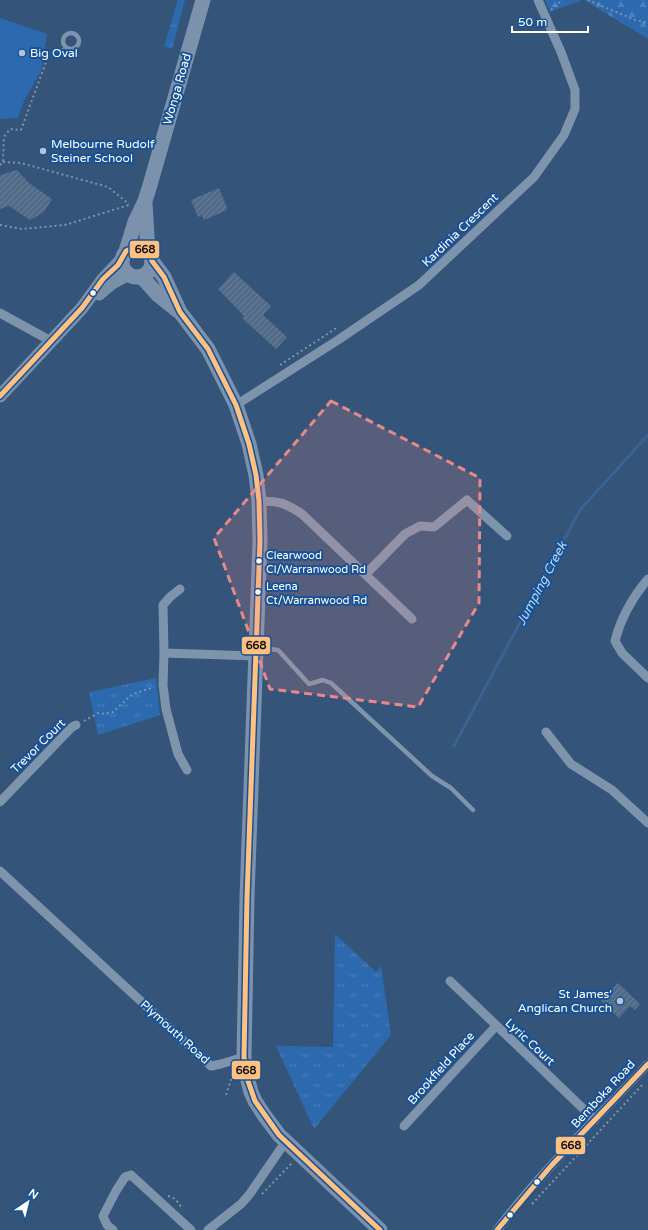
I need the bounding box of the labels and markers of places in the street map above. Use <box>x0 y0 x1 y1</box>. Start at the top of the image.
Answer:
place label: Big Oval <box>30 46 78 60</box>
marker: Big Oval <box>17 48 27 58</box>
place label: Melbourne Rudolf Steiner School <box>51 137 155 165</box>
marker: Melbourne Rudolf Steiner School <box>38 146 48 156</box>
unlabelled marker <box>88 288 98 298</box>
place label: Clearwood Cl/Warranwood Rd <box>266 549 366 576</box>
marker: Clearwood Cl/Warranwood Rd <box>254 556 264 566</box>
place label: Leena Ct/Warranwood Rd <box>266 580 367 607</box>
marker: Leena Ct/Warranwood Rd <box>253 587 263 597</box>
place label: St James' Anglican Church <box>518 987 612 1015</box>
marker: St James' Anglican Church <box>615 996 625 1006</box>
unlabelled marker <box>532 1177 542 1187</box>
unlabelled marker <box>505 1210 515 1220</box>

